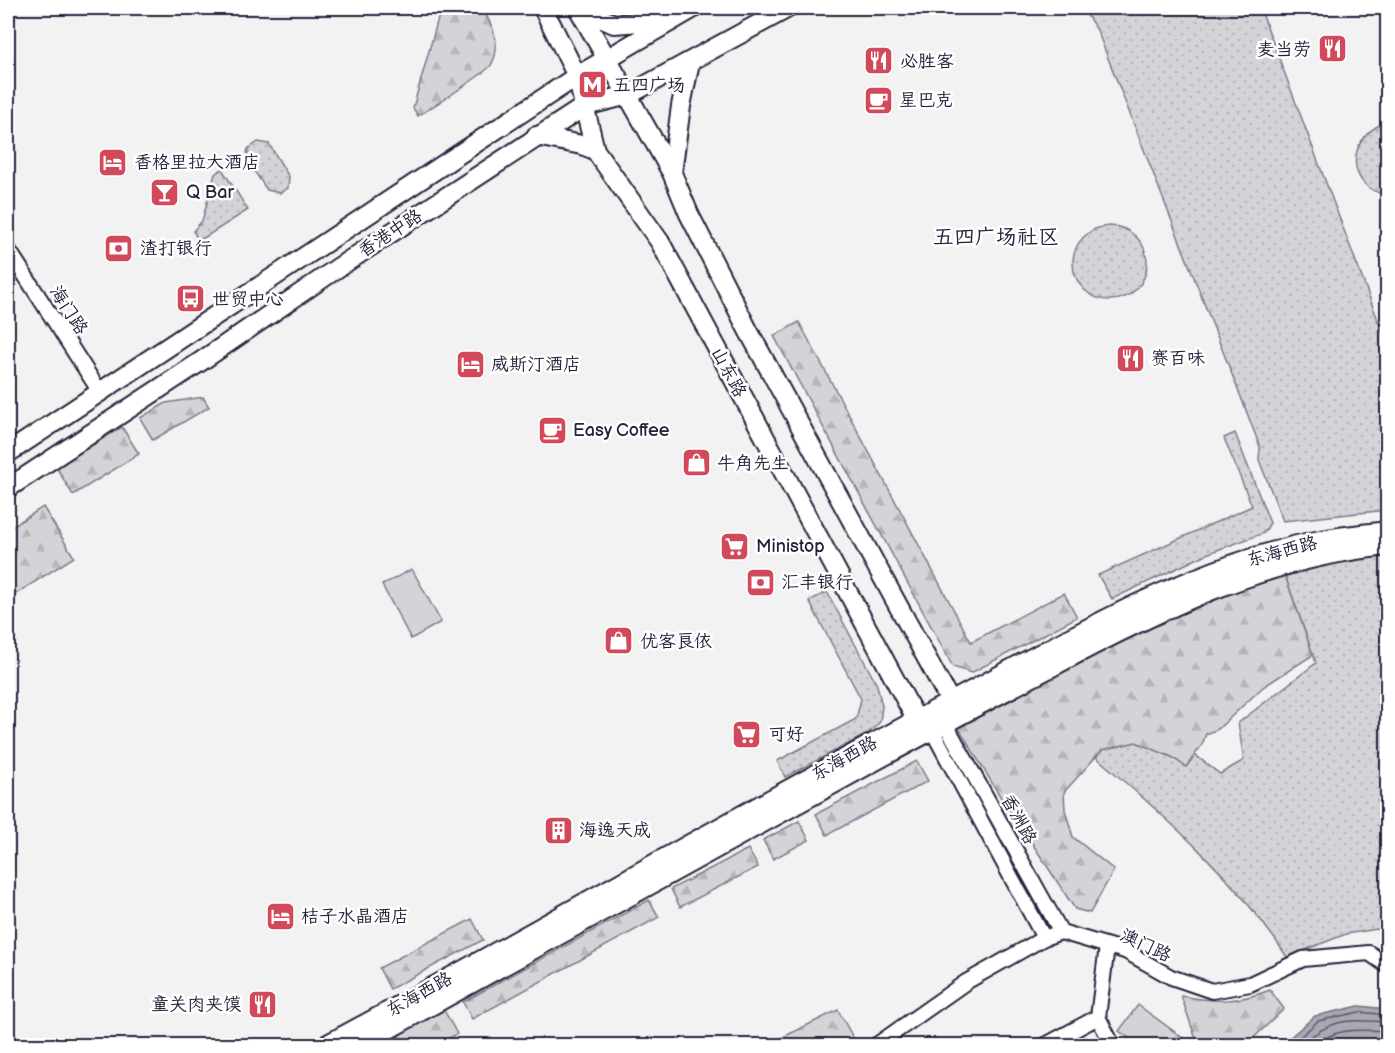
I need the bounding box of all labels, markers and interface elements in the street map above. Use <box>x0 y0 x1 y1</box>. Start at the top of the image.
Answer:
restaurant icon: 麦当劳 <box>1316 33 1348 65</box>
place label: 麦当劳 <box>1257 39 1311 60</box>
restaurant icon: 必胜客 <box>863 45 895 77</box>
place label: 必胜客 <box>900 51 954 72</box>
metro station icon: 五四广场 <box>576 69 608 101</box>
place label: 五四广场 <box>613 75 685 96</box>
cafe icon: 星巴克 <box>862 84 894 116</box>
place label: 星巴克 <box>899 90 953 111</box>
hotel icon: 香格里拉大酒店 <box>97 146 129 178</box>
place label: 香格里拉大酒店 <box>134 152 260 173</box>
bar icon: Q Bar <box>149 176 181 208</box>
place label: Q Bar <box>186 182 234 203</box>
street label: 香港中路 <box>354 205 426 262</box>
district label: 五四广场社区 <box>933 225 1059 250</box>
bank icon: 渣打银行 <box>103 232 135 264</box>
place label: 渣打银行 <box>140 238 212 259</box>
street label: 海门路 <box>45 282 92 339</box>
bus stop icon: 世贸中心 <box>175 283 207 315</box>
place label: 世贸中心 <box>212 289 284 310</box>
restaurant icon: 赛百味 <box>1114 342 1146 374</box>
street label: 山东路 <box>707 343 751 401</box>
hotel icon: 威斯汀酒店 <box>454 348 486 380</box>
place label: 赛百味 <box>1151 348 1205 369</box>
place label: 威斯汀酒店 <box>491 354 581 375</box>
cafe icon: Easy Coffee <box>536 414 568 446</box>
place label: Easy Coffee <box>573 420 670 441</box>
shop icon: 牛角先生 <box>680 447 712 479</box>
place label: 牛角先生 <box>717 453 789 474</box>
supermarket icon: Ministop <box>719 530 751 562</box>
street label: 东海西路 <box>1245 532 1320 571</box>
place label: Ministop <box>756 536 825 557</box>
bank icon: 汇丰银行 <box>744 566 776 598</box>
place label: 汇丰银行 <box>781 572 853 593</box>
shop icon: 优客良依 <box>603 625 635 657</box>
place label: 优客良依 <box>640 631 712 652</box>
supermarket icon: 可好 <box>731 718 763 750</box>
place label: 可好 <box>768 724 804 745</box>
street label: 东海西路 <box>808 732 881 785</box>
street label: 香洲路 <box>996 791 1041 848</box>
building icon: 海逸天成 <box>542 814 574 846</box>
place label: 海逸天成 <box>579 820 651 841</box>
hotel icon: 桔子水晶酒店 <box>264 900 296 932</box>
place label: 桔子水晶酒店 <box>301 906 409 927</box>
street label: 澳门路 <box>1117 925 1175 966</box>
street label: 东海西路 <box>383 968 456 1021</box>
restaurant icon: 童关肉夹馍 <box>246 988 278 1020</box>
place label: 童关肉夹馍 <box>151 994 241 1015</box>

